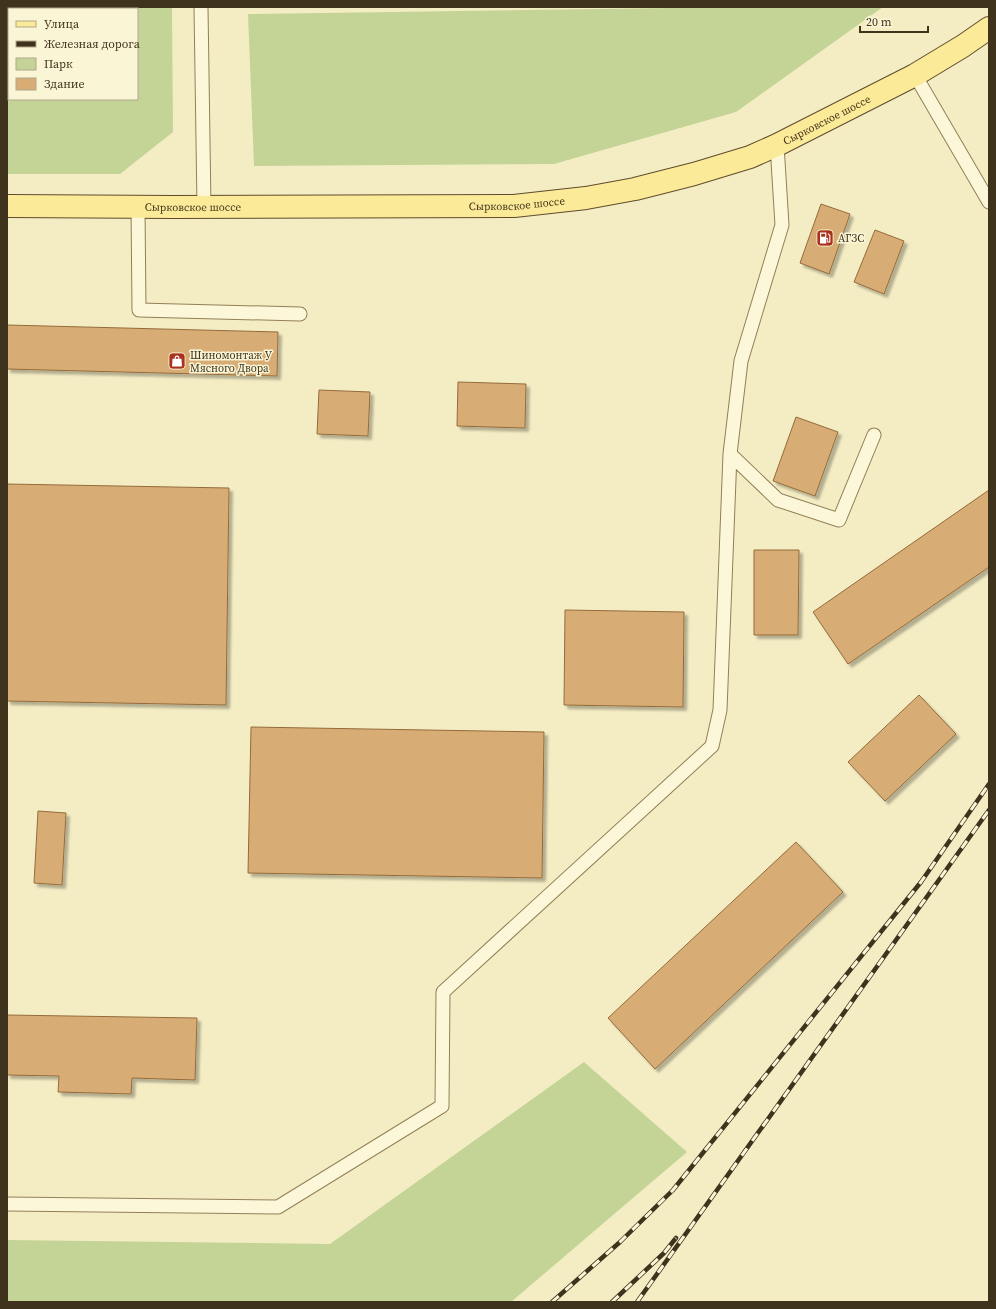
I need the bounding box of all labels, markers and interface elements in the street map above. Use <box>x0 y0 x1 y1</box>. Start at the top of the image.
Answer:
legend <box>8 8 138 100</box>
scale bar <box>860 8 928 34</box>
text: 20 m <box>866 14 892 30</box>
text: Улица <box>44 16 80 32</box>
text: Железная дорога <box>44 36 141 52</box>
text: Парк <box>44 56 73 72</box>
text: Здание <box>44 76 85 92</box>
street label: Сырковское шоссе <box>780 91 873 148</box>
street label: Сырковское шоссе <box>469 193 566 214</box>
street label: Сырковское шоссе <box>145 199 242 215</box>
fuel station icon: АГЗС <box>815 228 835 248</box>
place label: АГЗС <box>838 231 864 246</box>
place label: Шиномонтаж У Мясного Двора <box>190 348 273 376</box>
shop icon: Шиномонтаж У Мясного Двора <box>167 351 187 371</box>

